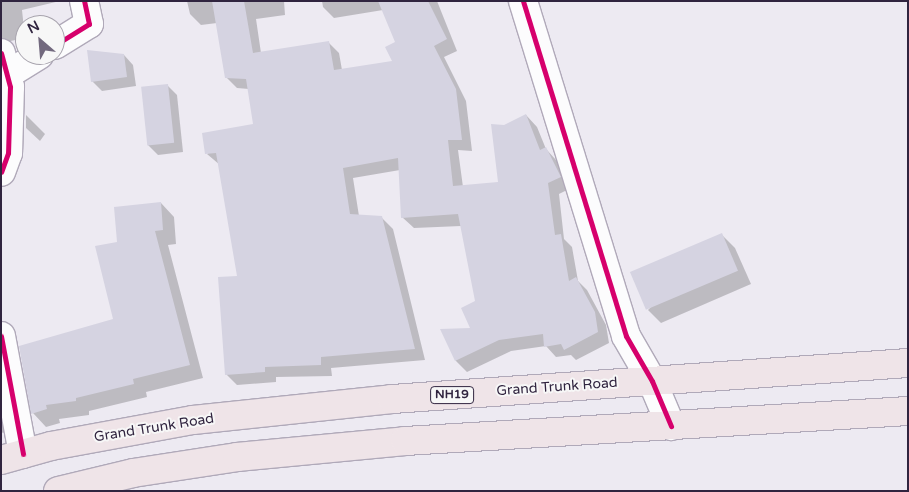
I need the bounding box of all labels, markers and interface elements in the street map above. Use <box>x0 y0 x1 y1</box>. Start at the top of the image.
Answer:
north arrow <box>15 15 65 65</box>
text: N <box>25 17 42 37</box>
street label: Grand Trunk Road <box>496 374 618 400</box>
road number: NH19 <box>430 386 474 404</box>
street label: Grand Trunk Road <box>93 410 215 446</box>

